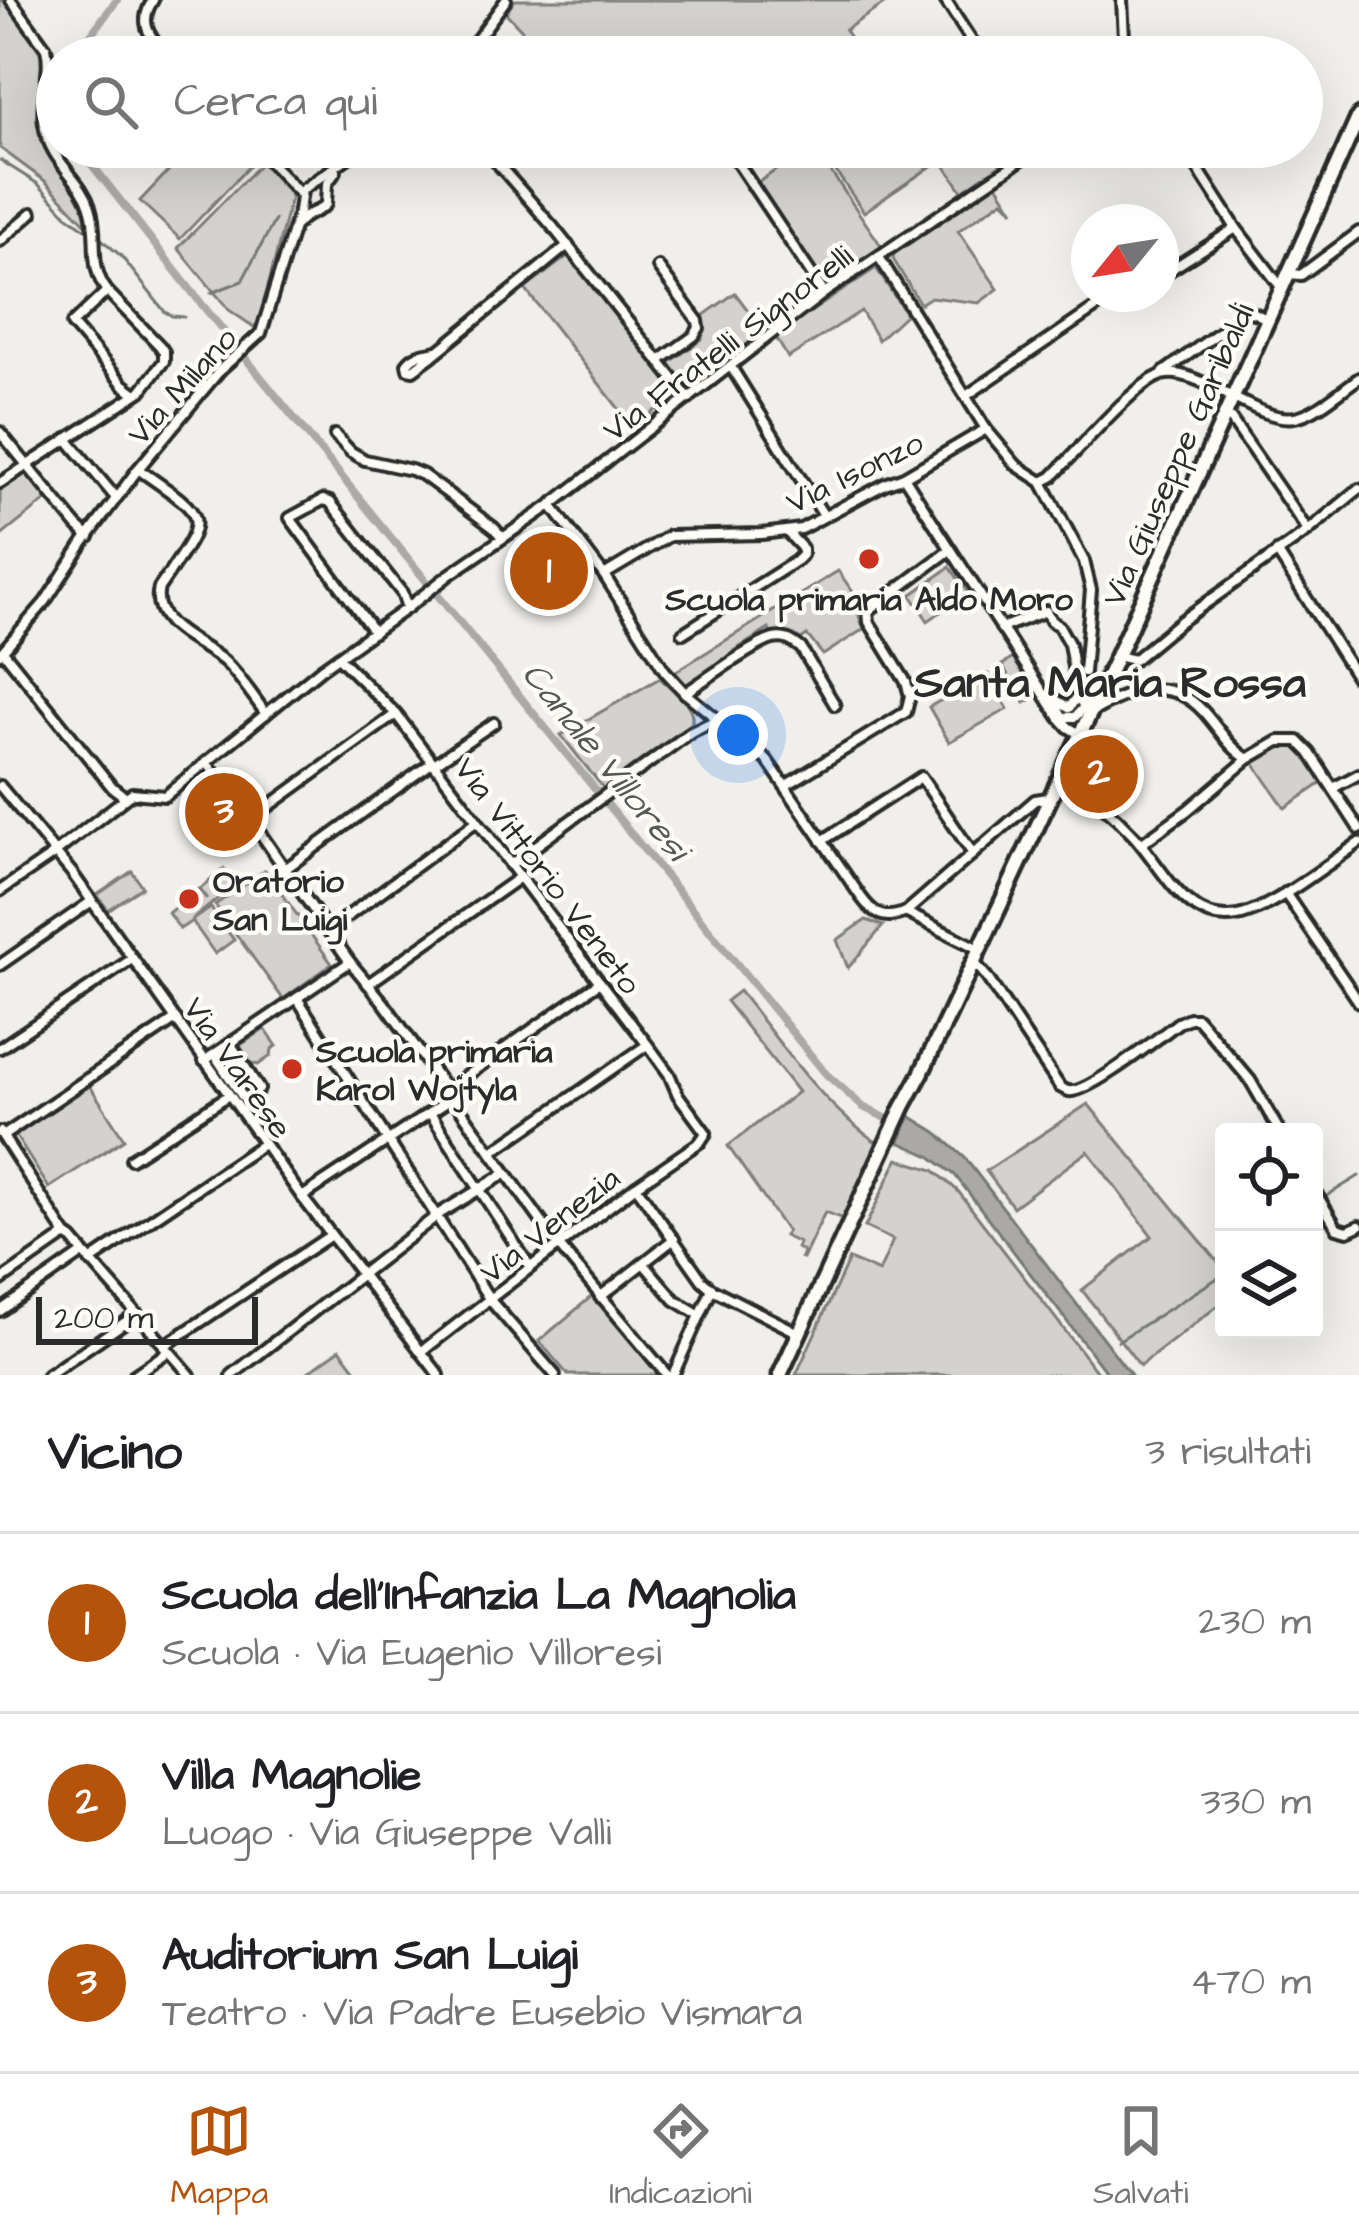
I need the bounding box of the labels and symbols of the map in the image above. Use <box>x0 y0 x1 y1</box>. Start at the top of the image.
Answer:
north arrow <box>1071 204 1179 312</box>
street label: Via Fratelli Signorelli <box>593 234 864 455</box>
street label: Via Giuseppe Garibaldi <box>1091 296 1266 614</box>
street label: Via Milano <box>117 317 248 456</box>
street label: Via Isonzo <box>779 420 932 526</box>
pin: 1 <box>510 526 588 616</box>
marker: Scuola primaria Aldo Moro <box>856 546 882 572</box>
place label: Scuola primaria Aldo Moro <box>664 577 1073 623</box>
water label: Canale Villoresi <box>509 651 704 875</box>
district label: Santa Maria Rossa <box>913 653 1306 715</box>
your location <box>708 705 768 765</box>
pin: 2 <box>1060 729 1138 819</box>
street label: Via Vittorio Veneto <box>443 748 652 1005</box>
pin: 3 <box>185 767 263 857</box>
place label: Oratorio San Luigi <box>212 859 348 945</box>
marker: Oratorio San Luigi <box>176 886 202 912</box>
street label: Via Varese <box>172 988 303 1148</box>
place label: Scuola primaria Karol Wojtyla <box>315 1029 553 1115</box>
marker: Scuola primaria Karol Wojtyla <box>279 1056 305 1082</box>
street label: Via Venezia <box>470 1156 630 1295</box>
scale bar <box>36 1291 258 1344</box>

